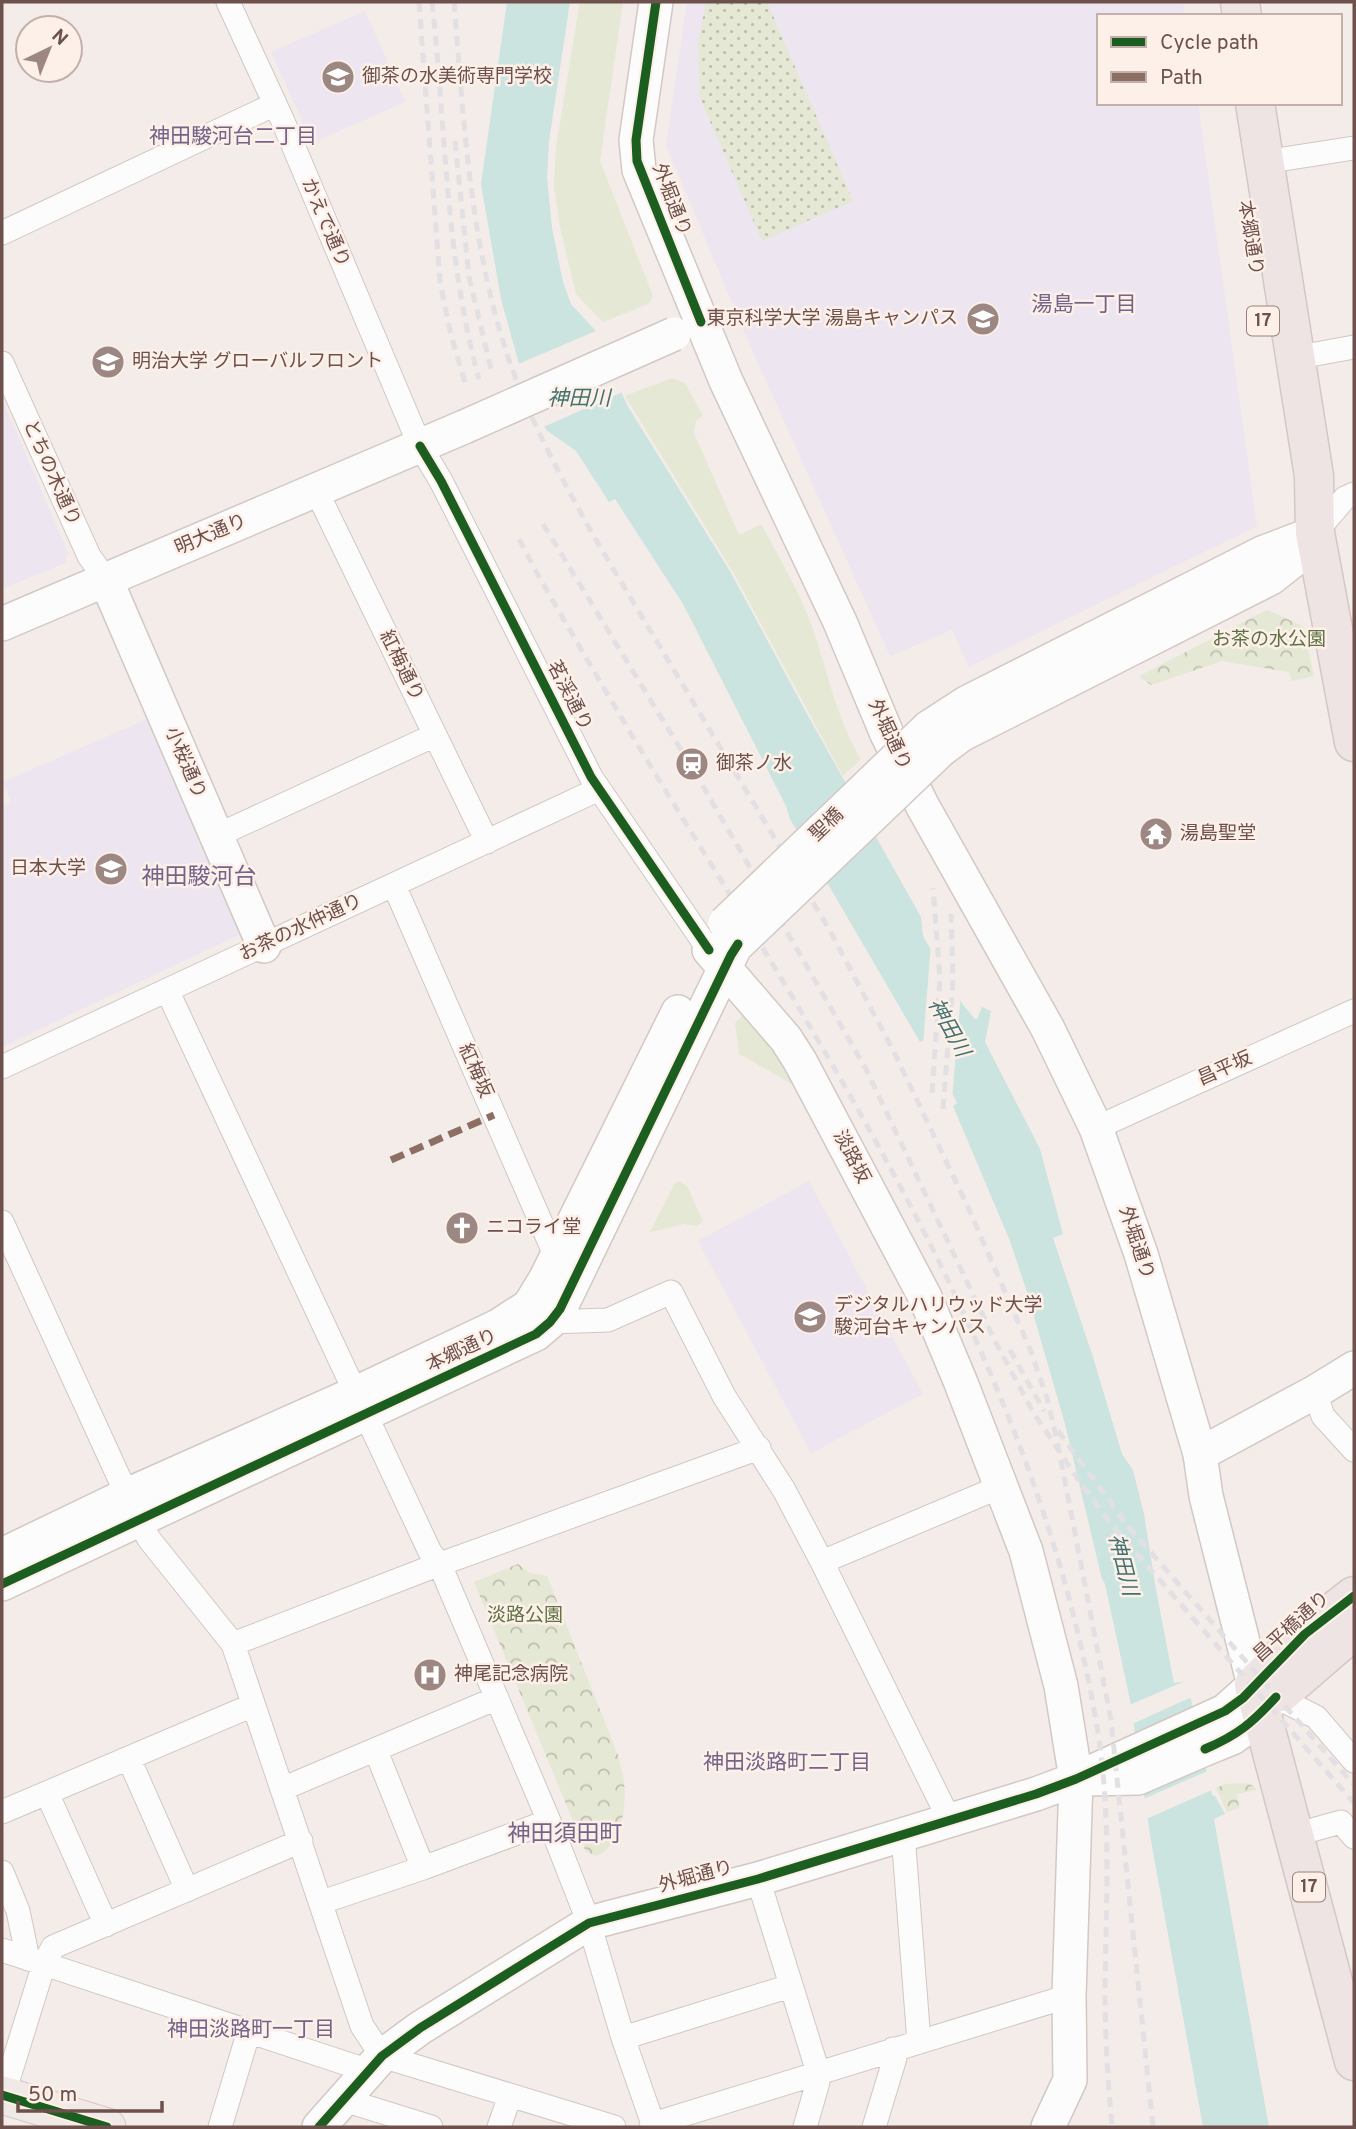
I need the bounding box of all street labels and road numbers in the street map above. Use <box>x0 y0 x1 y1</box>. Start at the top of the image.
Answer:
street label: 外堀通り <box>646 160 696 240</box>
street label: かえで通り <box>296 175 354 271</box>
street label: 本郷通り <box>1232 199 1268 277</box>
road number: 17 <box>1247 306 1279 335</box>
street label: とちの木通り <box>17 416 85 530</box>
street label: 明大通り <box>171 509 251 561</box>
street label: 紅梅通り <box>374 627 428 705</box>
street label: 茗渓通り <box>541 657 597 735</box>
street label: 外堀通り <box>862 695 916 775</box>
street label: 小桜通り <box>159 723 211 803</box>
street label: 聖橋 <box>805 803 849 847</box>
street label: お茶の水仲通り <box>236 889 366 967</box>
street label: 紅梅坂 <box>452 1040 498 1102</box>
street label: 昌平坂 <box>1194 1046 1256 1092</box>
street label: 淡路坂 <box>827 1126 875 1188</box>
street label: 外堀通り <box>1113 1203 1159 1283</box>
street label: 本郷通り <box>422 1324 502 1378</box>
street label: 昌平橋通り <box>1249 1586 1335 1668</box>
street label: 外堀通り <box>656 1856 736 1898</box>
road number: 17 <box>1293 1872 1325 1901</box>

